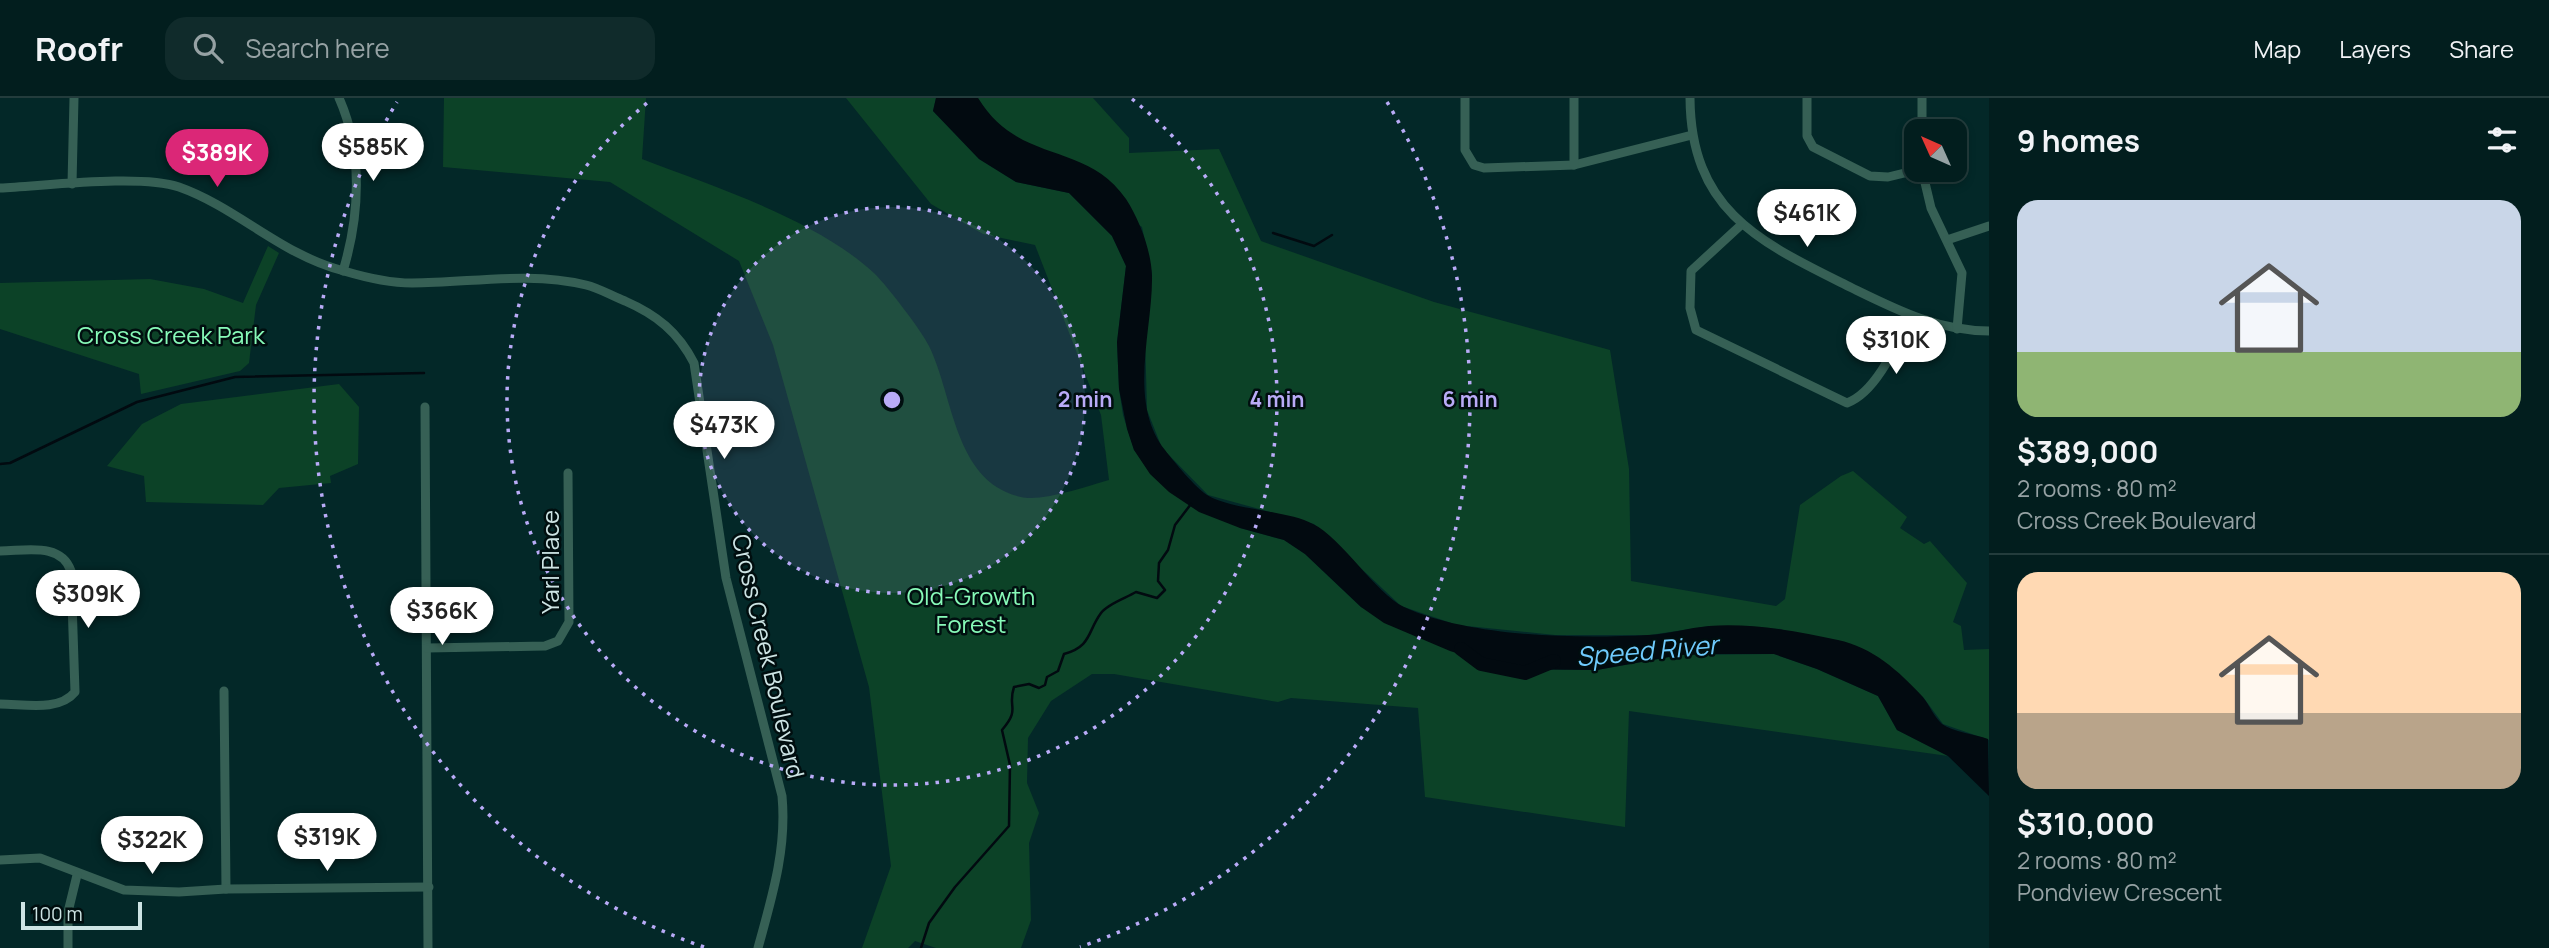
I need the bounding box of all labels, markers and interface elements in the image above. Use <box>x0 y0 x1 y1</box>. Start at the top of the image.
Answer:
search box <box>165 17 655 80</box>
text: Roofr <box>35 26 123 71</box>
icon: search <box>189 29 227 67</box>
text: Search here <box>245 30 390 66</box>
text: Map <box>2254 32 2301 65</box>
text: Layers <box>2339 32 2411 65</box>
text: Share <box>2449 32 2514 65</box>
north arrow <box>1904 119 1967 182</box>
map controls <box>1904 119 1967 182</box>
text: 9 homes <box>2017 120 2140 161</box>
icon: filters <box>2483 121 2521 159</box>
pin: $585K <box>324 123 422 183</box>
pin: $389K <box>168 130 266 189</box>
text: $585K <box>338 130 408 162</box>
text: $389K <box>181 136 253 168</box>
pin: $461K <box>1758 190 1856 249</box>
text: $461K <box>1773 196 1841 228</box>
icon: home <box>2206 245 2332 371</box>
pin: $310K <box>1847 316 1945 376</box>
park label: Cross Creek Park <box>77 318 266 351</box>
text: $310K <box>1862 323 1930 355</box>
text: 2 min <box>1058 385 1112 413</box>
text: 4 min <box>1250 385 1304 413</box>
text: 6 min <box>1442 385 1498 413</box>
centre of rings <box>880 388 904 412</box>
pin: $473K <box>675 402 773 461</box>
text: $473K <box>690 408 758 440</box>
text: $389,000 <box>2017 431 2158 472</box>
text: 2 rooms · 80 m² <box>2017 472 2177 504</box>
text: Cross Creek Boulevard <box>2017 504 2256 536</box>
street label: Yarl Place <box>533 510 566 614</box>
street label: Cross Creek Boulevard <box>725 531 813 781</box>
pin: $309K <box>39 570 137 630</box>
text: $309K <box>52 577 124 609</box>
park label: Old-Growth Forest <box>907 579 1035 640</box>
pin: $366K <box>393 588 491 647</box>
text: $366K <box>406 594 478 626</box>
icon: home <box>2206 617 2332 743</box>
water label: Speed River <box>1575 626 1723 674</box>
text: $310,000 <box>2017 803 2155 844</box>
pin: $319K <box>278 814 376 873</box>
pin: $322K <box>103 816 201 876</box>
text: $319K <box>293 820 361 852</box>
text: $322K <box>117 823 187 855</box>
text: 2 rooms · 80 m² <box>2017 844 2177 876</box>
text: Pondview Crescent <box>2017 876 2222 908</box>
scale bar <box>21 899 142 931</box>
text: 100 m <box>32 901 83 927</box>

